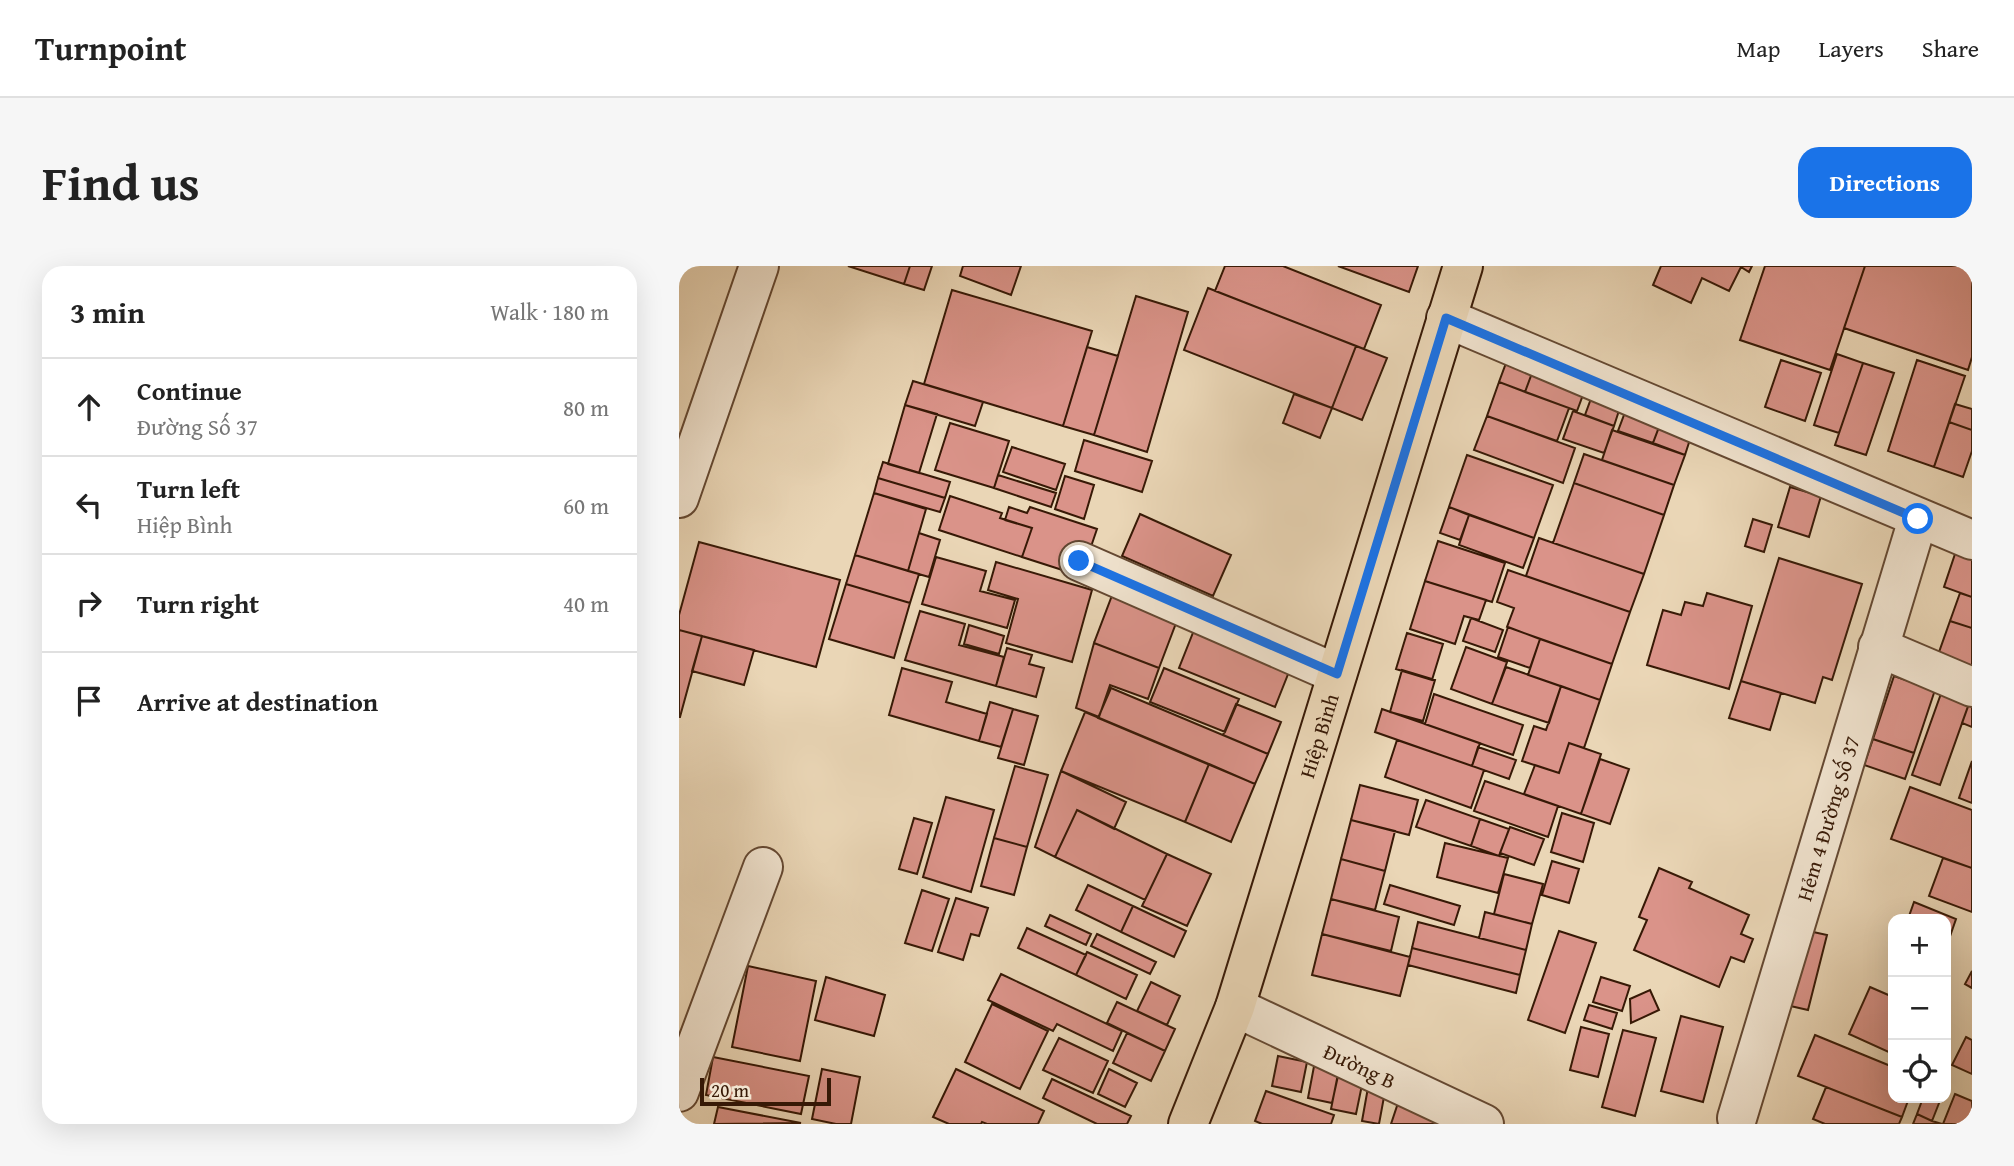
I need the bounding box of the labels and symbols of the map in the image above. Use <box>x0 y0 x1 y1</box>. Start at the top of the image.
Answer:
route start <box>1902 503 1933 534</box>
route end <box>1063 545 1094 576</box>
street label: Hiệp Bình <box>1291 689 1346 782</box>
street label: Hẻm 4 Đường Số 37 <box>1788 732 1867 905</box>
street label: Đường B <box>1319 1035 1401 1096</box>
scale bar <box>700 1075 831 1107</box>

